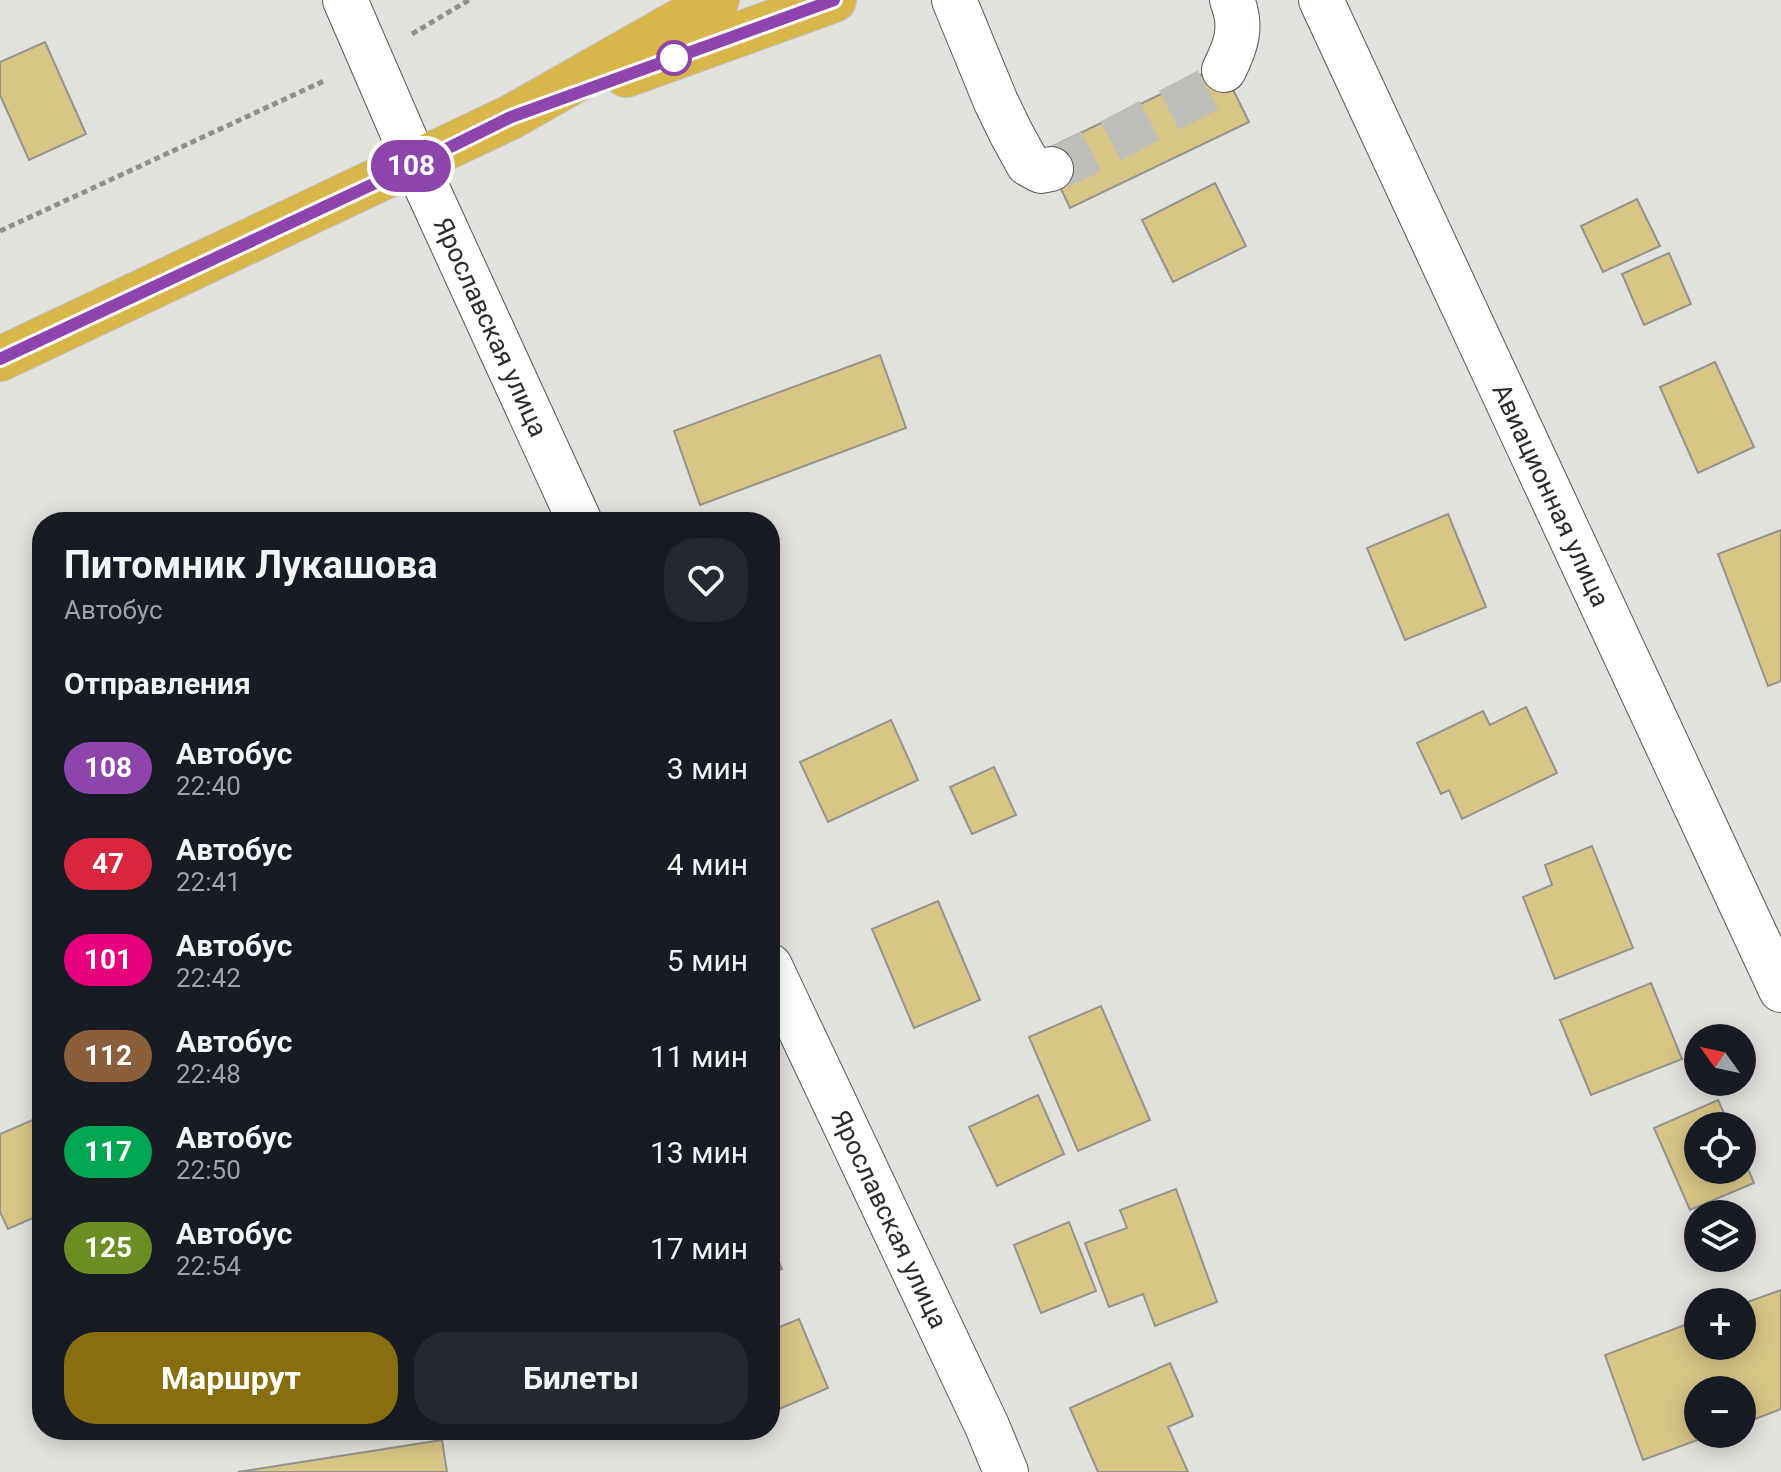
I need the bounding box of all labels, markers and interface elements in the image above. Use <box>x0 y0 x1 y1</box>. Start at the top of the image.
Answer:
unlabelled marker <box>657 41 691 75</box>
line badge: 108 <box>365 140 457 192</box>
text: 108 <box>387 149 435 182</box>
street label: Ярославская улица <box>428 213 554 441</box>
street label: Авиационная улица <box>1486 379 1616 611</box>
button: heart <box>664 538 748 622</box>
text: Питомник Лукашова <box>64 543 438 587</box>
text: Автобус <box>64 595 163 625</box>
text: Отправления <box>64 666 251 701</box>
text: Автобус <box>176 736 292 771</box>
text: 108 <box>84 751 132 784</box>
text: 3 мин <box>667 751 748 786</box>
text: 22:40 <box>176 771 241 801</box>
text: Автобус <box>176 832 292 867</box>
text: 47 <box>92 847 124 880</box>
text: 4 мин <box>667 847 748 882</box>
text: 22:41 <box>176 867 241 897</box>
text: Автобус <box>176 928 292 963</box>
text: 101 <box>84 943 132 976</box>
text: 5 мин <box>667 943 748 978</box>
text: 22:42 <box>176 963 241 993</box>
text: Автобус <box>176 1024 292 1059</box>
north arrow <box>1684 1024 1756 1096</box>
map controls <box>1684 1024 1756 1448</box>
text: 112 <box>84 1039 132 1072</box>
text: 11 мин <box>650 1039 748 1074</box>
text: 22:48 <box>176 1059 241 1089</box>
street label: Ярославская улица <box>825 1105 954 1333</box>
button: locate <box>1684 1112 1756 1184</box>
text: Автобус <box>176 1120 292 1155</box>
text: 117 <box>84 1135 132 1168</box>
text: 13 мин <box>650 1135 748 1170</box>
text: 22:50 <box>176 1155 241 1185</box>
button: layers <box>1684 1200 1756 1272</box>
text: Автобус <box>176 1216 292 1251</box>
text: 125 <box>84 1231 132 1264</box>
text: 17 мин <box>650 1231 748 1266</box>
text: 22:54 <box>176 1251 241 1281</box>
button: + <box>1684 1288 1756 1360</box>
button: Маршрут <box>64 1332 398 1424</box>
button: Билеты <box>414 1332 748 1424</box>
button: − <box>1684 1376 1756 1448</box>

